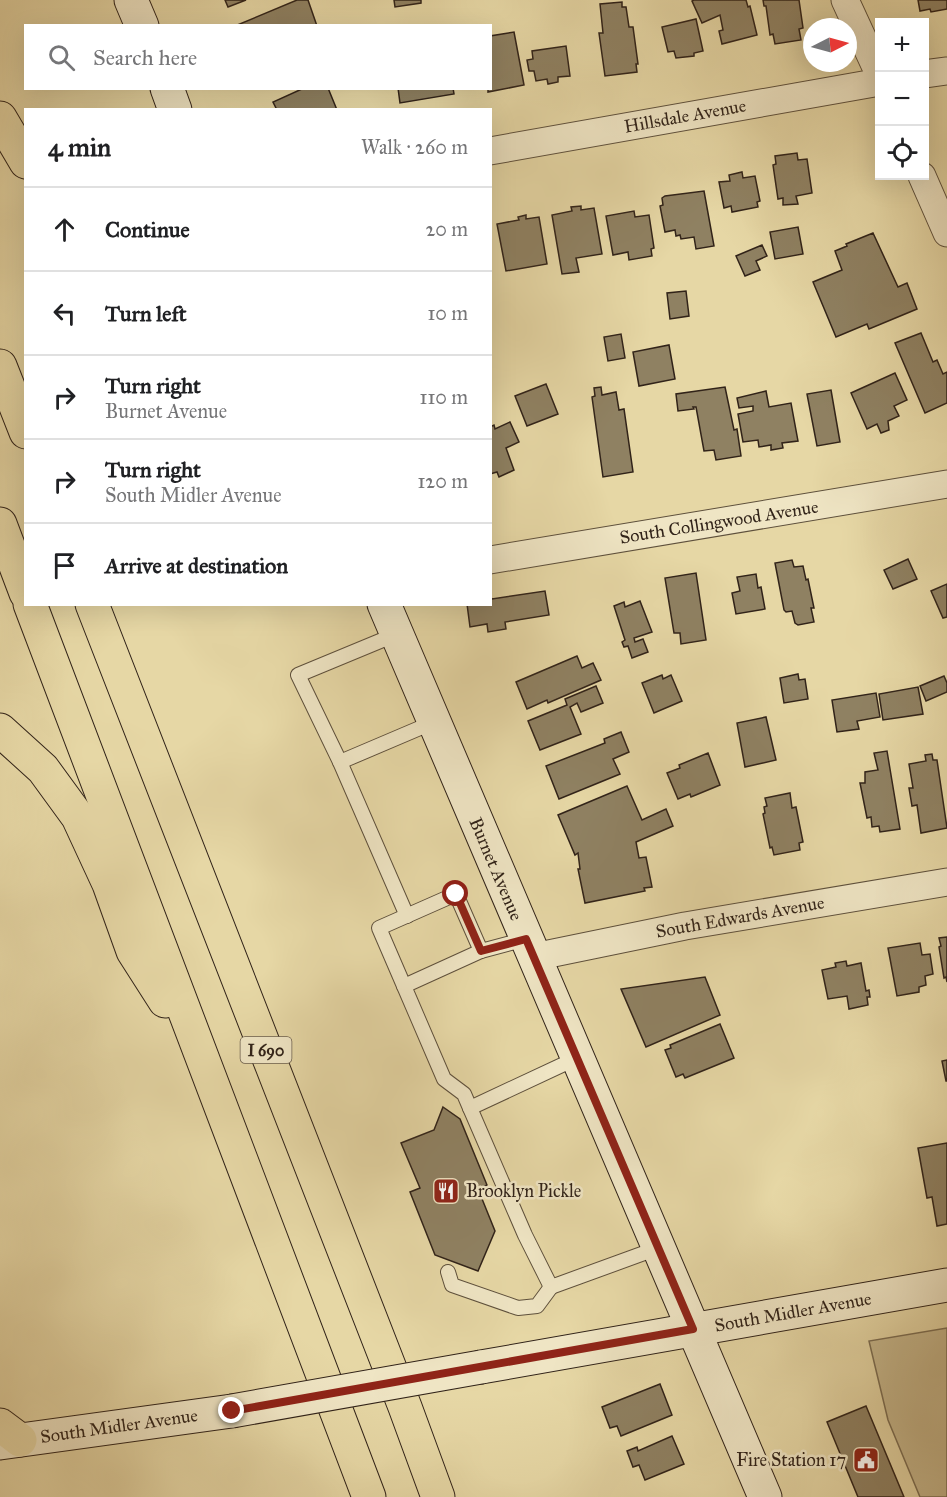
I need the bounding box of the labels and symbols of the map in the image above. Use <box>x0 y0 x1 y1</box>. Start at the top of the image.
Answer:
north arrow <box>803 18 857 72</box>
street label: Hillsdale Avenue <box>622 94 748 138</box>
street label: South Collingwood Avenue <box>618 495 820 550</box>
street label: Burnet Avenue <box>464 814 528 924</box>
route start <box>442 880 468 906</box>
street label: South Edwards Avenue <box>654 891 826 943</box>
road number: I 690 <box>240 1037 292 1063</box>
restaurant icon: Brooklyn Pickle <box>431 1176 461 1206</box>
place label: Brooklyn Pickle <box>466 1180 581 1202</box>
street label: South Midler Avenue <box>713 1287 873 1337</box>
route end <box>218 1397 244 1423</box>
street label: South Midler Avenue <box>39 1404 199 1448</box>
public building icon: Fire Station 17 <box>851 1445 881 1475</box>
place label: Fire Station 17 <box>736 1449 846 1471</box>

